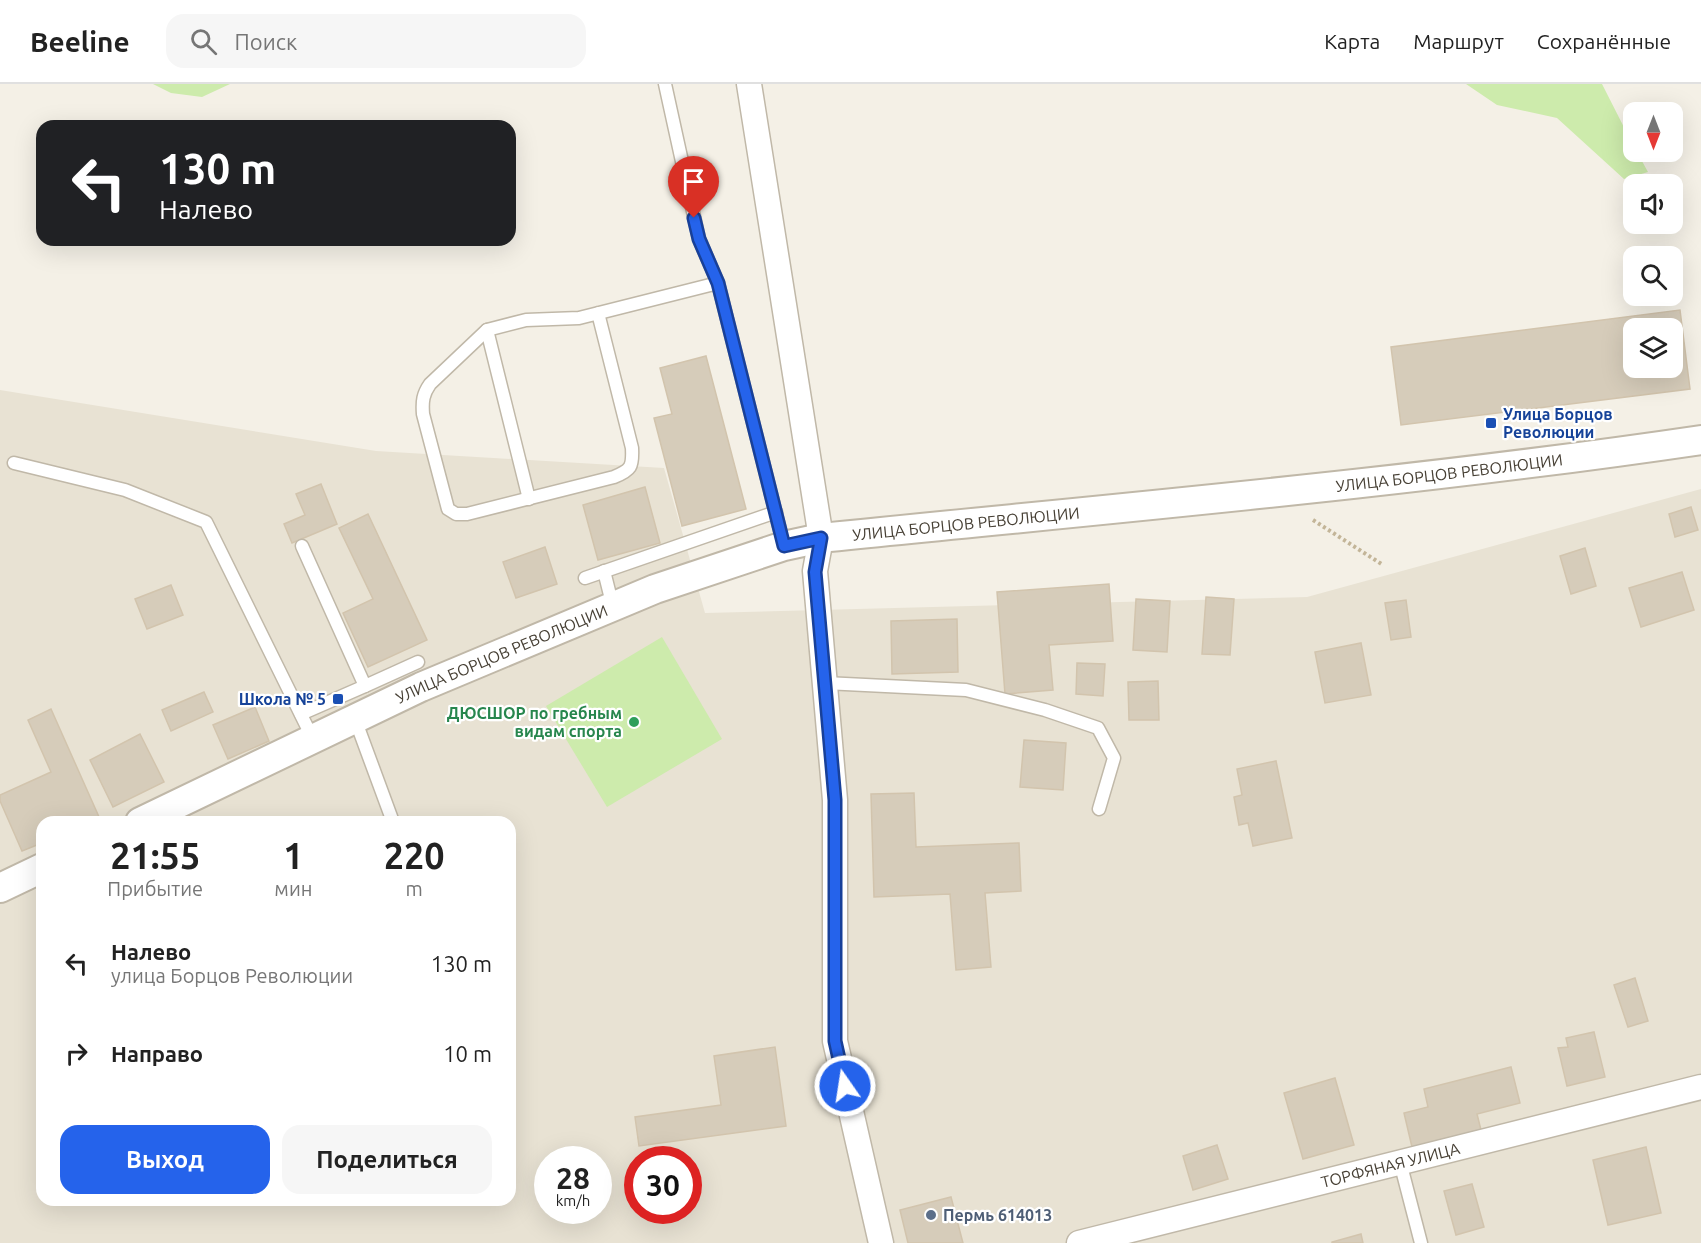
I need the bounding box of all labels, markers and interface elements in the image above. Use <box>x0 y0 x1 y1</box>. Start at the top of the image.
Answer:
search box <box>166 14 586 68</box>
icon: search <box>187 25 220 58</box>
text: Beeline <box>30 26 130 57</box>
text: Поиск <box>235 29 297 54</box>
text: Карта <box>1324 29 1380 53</box>
text: Маршрут <box>1413 29 1504 53</box>
text: Сохранённые <box>1537 29 1671 53</box>
north arrow <box>1623 102 1683 162</box>
map controls <box>1623 102 1683 378</box>
icon: left <box>60 144 138 222</box>
text: 130 m <box>159 145 276 192</box>
pin <box>668 156 719 218</box>
icon: arrive <box>677 165 710 198</box>
button: sound <box>1623 174 1683 234</box>
text: Налево <box>159 194 253 224</box>
button: search <box>1623 246 1683 306</box>
button: layers <box>1623 318 1683 378</box>
place label: Улица Борцов Революции <box>1503 405 1613 441</box>
marker: Улица Борцов Революции <box>1484 416 1498 430</box>
street label: УЛИЦА БОРЦОВ РЕВОЛЮЦИИ <box>1335 450 1564 495</box>
street label: УЛИЦА БОРЦОВ РЕВОЛЮЦИИ <box>852 503 1081 544</box>
street label: УЛИЦА БОРЦОВ РЕВОЛЮЦИИ <box>393 601 610 707</box>
place label: Школа № 5 <box>239 690 326 708</box>
marker: Школа № 5 <box>331 692 345 706</box>
place label: ДЮСШОР по гребным видам спорта <box>447 704 622 740</box>
marker: ДЮСШОР по гребным видам спорта <box>627 715 641 729</box>
text: 21:55 <box>110 835 200 876</box>
text: 1 <box>283 835 304 876</box>
text: 220 <box>384 835 445 876</box>
text: Прибытие <box>107 877 203 900</box>
text: мин <box>274 877 312 900</box>
text: m <box>406 877 423 900</box>
text: Налево <box>111 939 191 964</box>
icon: left <box>60 947 93 980</box>
text: 130 m <box>431 951 492 976</box>
text: улица Борцов Революции <box>111 964 353 987</box>
icon: right <box>60 1037 93 1070</box>
text: Направо <box>111 1041 203 1066</box>
text: 10 m <box>443 1041 492 1066</box>
position arrow <box>813 1054 877 1118</box>
button: Выход <box>60 1125 270 1194</box>
button: Поделиться <box>282 1125 492 1194</box>
street label: ТОРФЯНАЯ УЛИЦА <box>1319 1139 1462 1191</box>
speed limit sign: 30 <box>624 1146 702 1224</box>
text: 28 <box>556 1161 590 1195</box>
text: km/h <box>556 1192 590 1209</box>
place label: Пермь 614013 <box>943 1206 1052 1224</box>
marker: Пермь 614013 <box>924 1208 938 1222</box>

